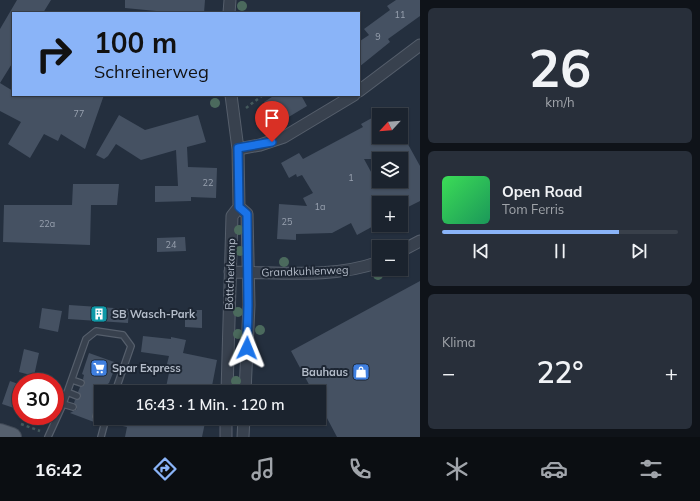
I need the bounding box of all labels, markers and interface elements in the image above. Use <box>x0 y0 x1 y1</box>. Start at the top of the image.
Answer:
house number: 11 <box>395 9 405 20</box>
text: 100 m <box>94 25 177 60</box>
icon: right <box>28 28 80 80</box>
house number: 9 <box>375 31 381 42</box>
text: 26 <box>529 35 591 100</box>
text: Schreinerweg <box>94 60 209 83</box>
text: km/h <box>545 94 575 110</box>
pin <box>255 101 289 142</box>
icon: arrive <box>261 107 283 129</box>
house number: 77 <box>74 108 84 119</box>
north arrow <box>372 108 408 144</box>
map controls <box>372 108 408 276</box>
button: layers <box>372 152 408 188</box>
house number: 1 <box>348 172 354 183</box>
house number: 22 <box>203 177 213 188</box>
text: Open Road <box>502 182 582 201</box>
button: + <box>372 196 408 232</box>
house number: 1a <box>315 201 325 212</box>
text: Tom Ferris <box>502 201 564 217</box>
house number: 25 <box>282 216 293 227</box>
house number: 22a <box>39 218 55 229</box>
street label: Böttcherkamp <box>222 238 238 310</box>
house number: 24 <box>166 239 177 250</box>
button: − <box>372 240 408 276</box>
icon: previous <box>470 240 492 262</box>
icon: pause <box>549 240 571 262</box>
icon: next <box>628 240 650 262</box>
street label: Grandkuhlenweg <box>261 262 349 280</box>
building icon: SB Wasch-Park <box>89 304 109 324</box>
place label: SB Wasch-Park <box>112 307 196 321</box>
position arrow <box>226 327 268 369</box>
text: Klima <box>442 334 476 350</box>
text: 22° <box>536 353 584 391</box>
supermarket icon: Spar Express <box>89 358 109 378</box>
text: − <box>442 359 455 387</box>
text: + <box>665 359 678 387</box>
place label: Spar Express <box>112 361 181 375</box>
shop icon: Bauhaus <box>351 362 371 382</box>
place label: Bauhaus <box>302 365 348 379</box>
speed limit sign: 30 <box>12 373 64 425</box>
text: 16:43 · 1 Min. · 120 m <box>135 395 285 414</box>
icon: directions <box>151 455 179 483</box>
icon: music <box>249 455 277 483</box>
icon: phone <box>346 455 374 483</box>
icon: climate <box>443 455 471 483</box>
icon: car <box>540 455 568 483</box>
icon: filters <box>637 455 665 483</box>
text: 16:42 <box>35 458 82 481</box>

